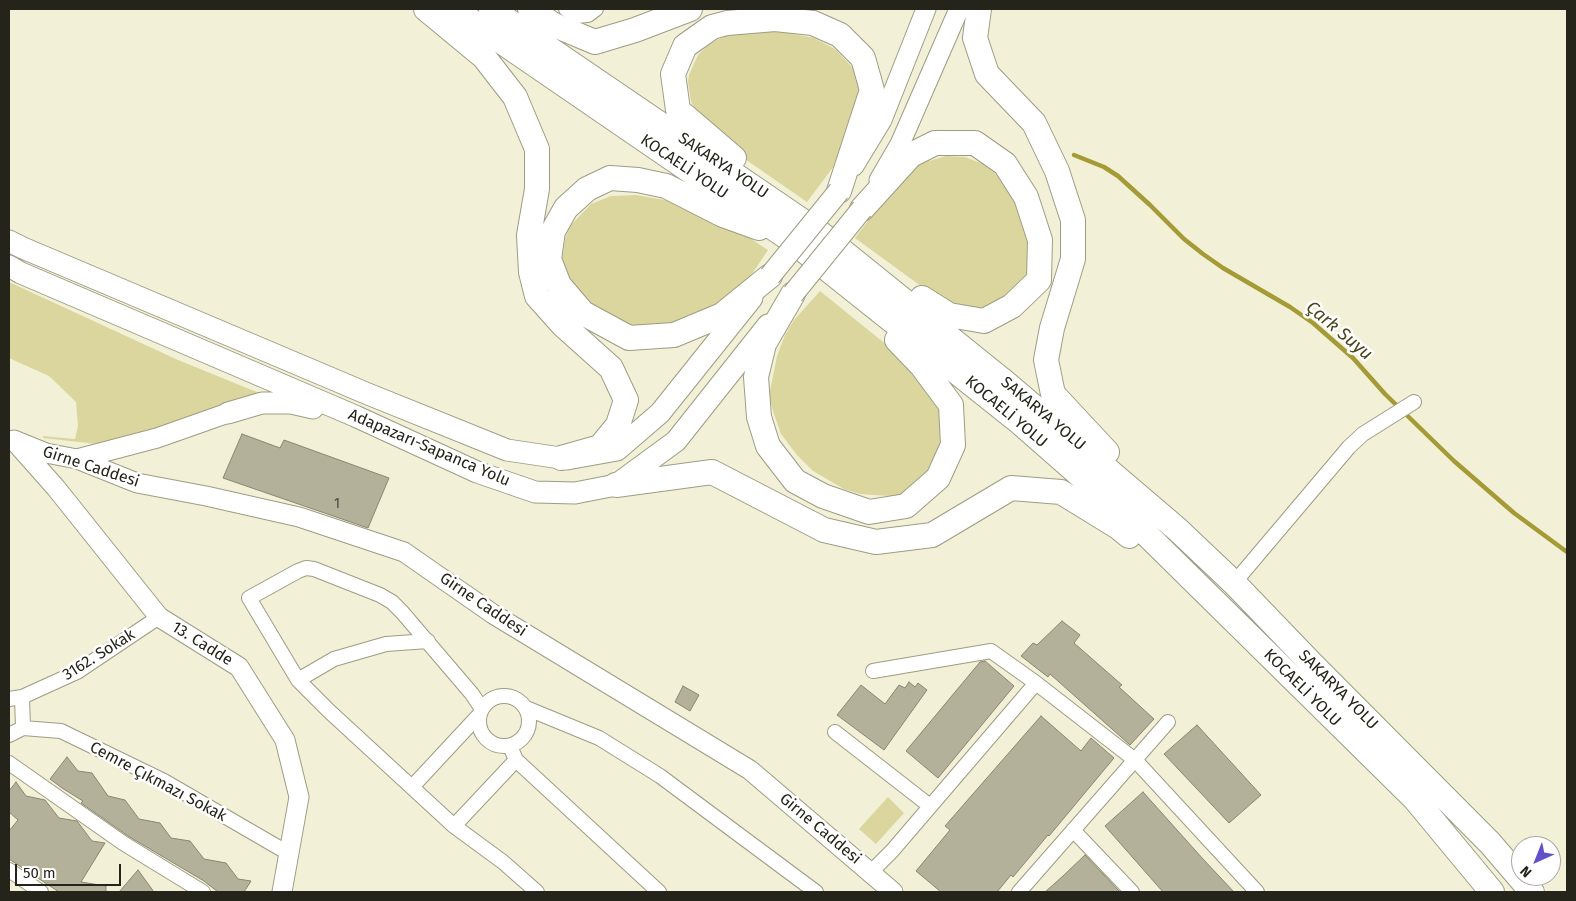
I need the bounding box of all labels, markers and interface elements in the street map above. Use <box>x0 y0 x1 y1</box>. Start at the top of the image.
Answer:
street label: SAKARYA YOLU <box>674 129 772 203</box>
street label: KOCAELİ YOLU <box>637 131 731 203</box>
water label: Çark Suyu <box>1301 297 1377 365</box>
street label: KOCAELİ YOLU <box>961 372 1051 452</box>
street label: SAKARYA YOLU <box>997 373 1089 455</box>
street label: Adapazarı-Sapanca Yolu <box>345 405 513 491</box>
street label: Girne Caddesi <box>40 442 142 492</box>
house number: 1 <box>334 496 340 512</box>
street label: Girne Caddesi <box>436 569 530 641</box>
street label: 13. Cadde <box>168 618 236 670</box>
street label: 3162. Sokak <box>59 625 139 685</box>
street label: KOCAELİ YOLU <box>1259 645 1345 731</box>
street label: SAKARYA YOLU <box>1294 646 1382 734</box>
street label: Cemre Çıkmazı Sokak <box>86 738 230 826</box>
street label: Girne Caddesi <box>775 789 865 869</box>
north arrow <box>1511 836 1561 886</box>
scale bar <box>18 854 124 886</box>
text: N <box>1517 862 1535 881</box>
text: 50 m <box>23 864 56 882</box>

